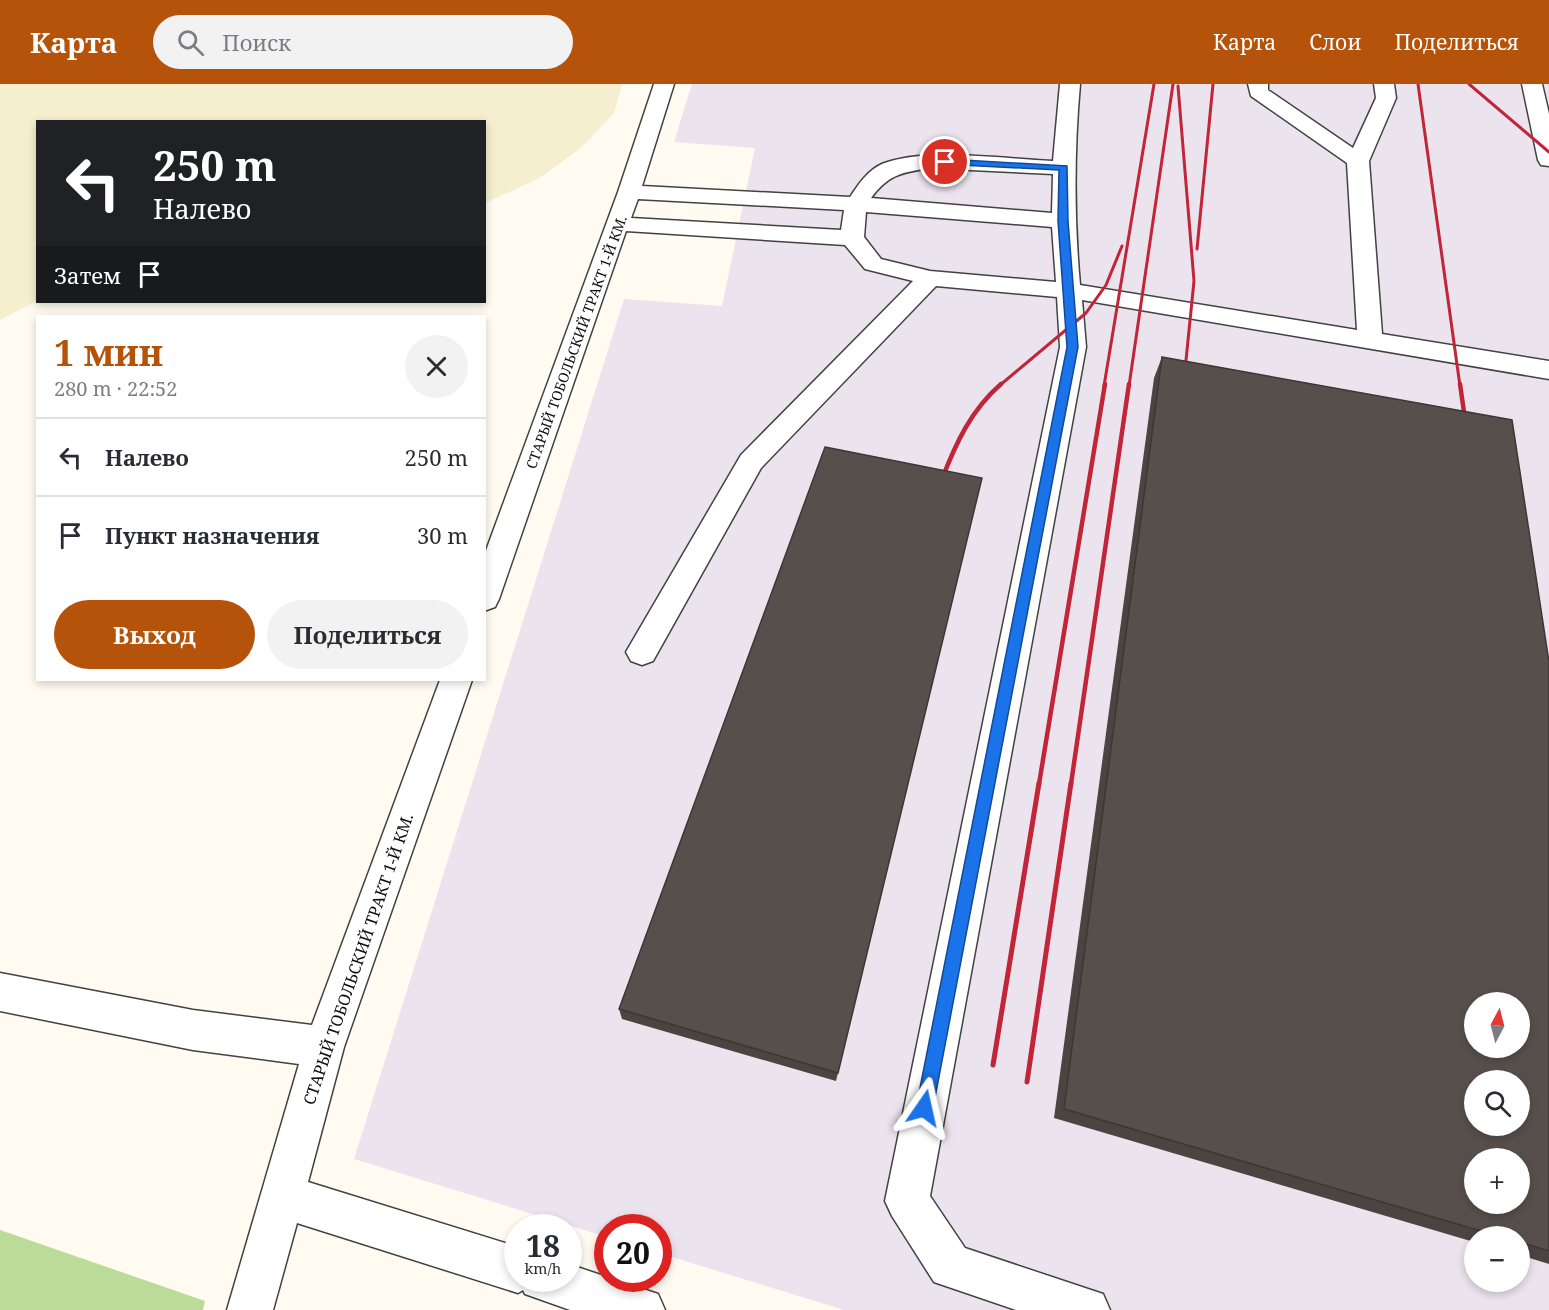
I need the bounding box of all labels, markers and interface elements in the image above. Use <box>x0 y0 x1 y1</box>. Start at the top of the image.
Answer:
search box <box>153 15 573 69</box>
text: Карта <box>30 23 117 61</box>
icon: search <box>174 26 207 59</box>
text: Поиск <box>222 27 291 57</box>
text: Карта <box>1213 28 1276 56</box>
text: Слои <box>1309 28 1361 56</box>
text: Поделиться <box>1394 28 1519 56</box>
text: 250 m <box>153 136 277 193</box>
pin <box>919 136 970 187</box>
icon: left <box>54 144 132 222</box>
icon: arrive <box>928 145 961 178</box>
text: Налево <box>153 190 251 227</box>
street label: СТАРЫЙ ТОБОЛЬСКИЙ ТРАКТ 1-Й КМ. <box>521 213 631 471</box>
icon: arrive <box>133 258 166 291</box>
text: Затем <box>54 260 121 290</box>
text: 1 мин <box>54 328 163 377</box>
button: close <box>405 335 468 398</box>
text: 280 m · 22:52 <box>54 375 177 402</box>
icon: left <box>54 441 87 474</box>
text: Налево <box>105 442 189 472</box>
text: 250 m <box>405 442 468 472</box>
icon: arrive <box>54 519 87 552</box>
text: Пункт назначения <box>105 520 319 550</box>
text: 30 m <box>417 520 468 550</box>
button: Выход <box>54 600 255 669</box>
button: Поделиться <box>267 600 468 669</box>
street label: СТАРЫЙ ТОБОЛЬСКИЙ ТРАКТ 1-Й КМ. <box>298 810 418 1108</box>
north arrow <box>1464 992 1530 1058</box>
map controls <box>1464 992 1530 1292</box>
button: search <box>1464 1070 1530 1136</box>
position arrow <box>892 1076 956 1140</box>
button: + <box>1464 1148 1530 1214</box>
speed limit sign: 20 <box>594 1214 672 1292</box>
text: 18 <box>526 1225 560 1266</box>
button: − <box>1464 1226 1530 1292</box>
text: km/h <box>525 1258 561 1278</box>

